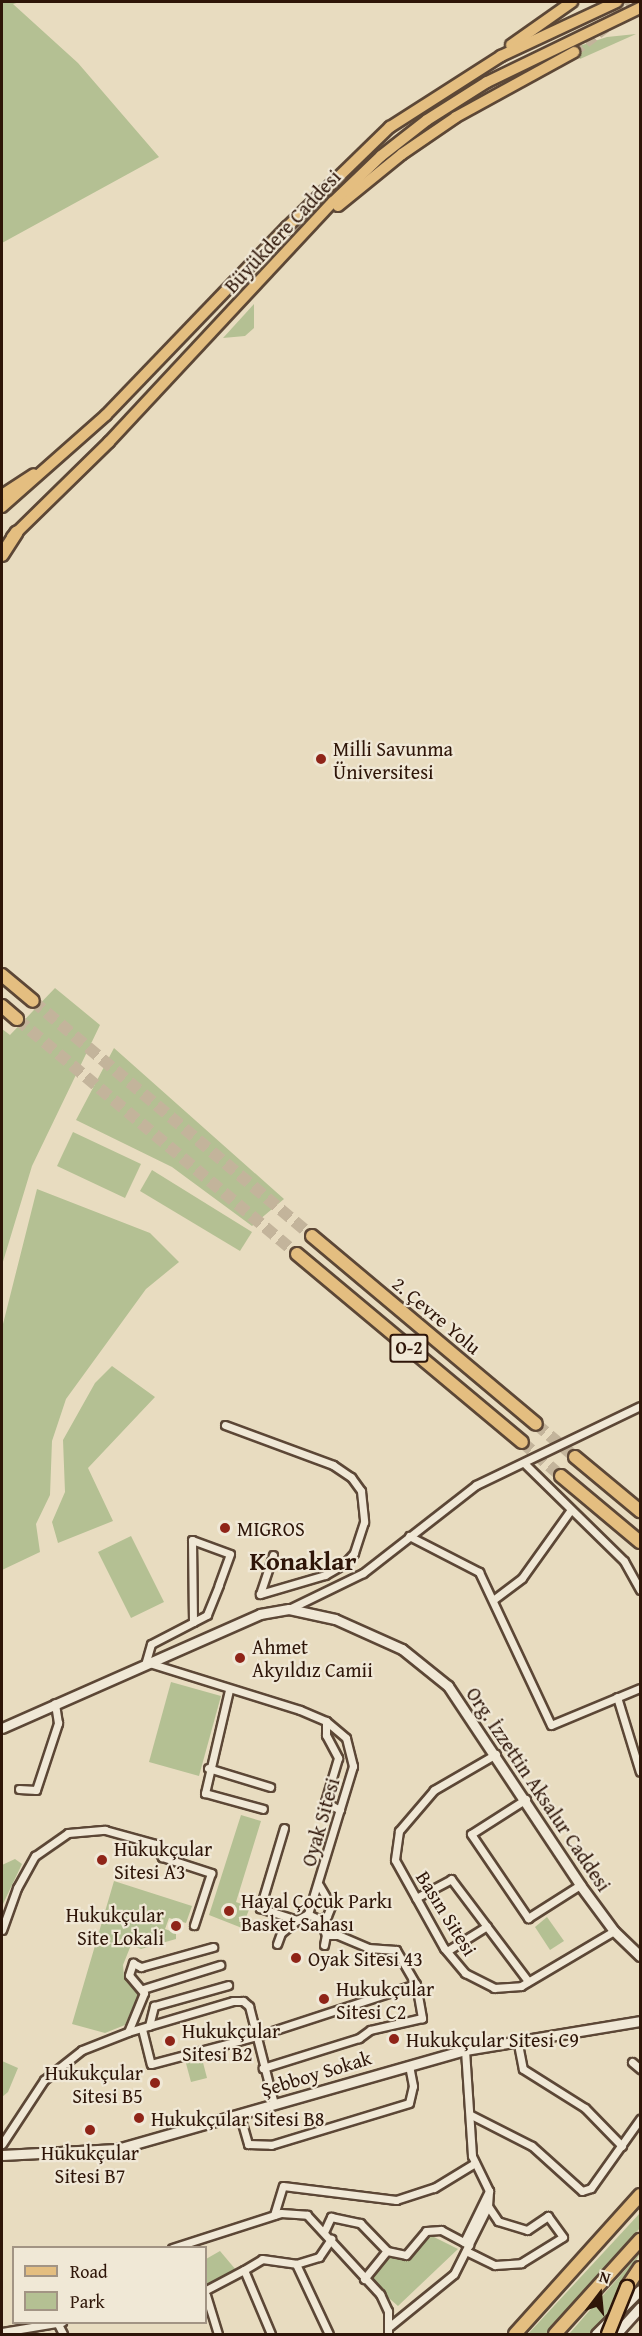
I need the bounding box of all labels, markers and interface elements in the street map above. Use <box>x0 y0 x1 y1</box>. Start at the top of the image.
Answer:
street label: Büyükdere Caddesi <box>219 164 345 298</box>
place label: Milli Savunma Üniversitesi <box>333 736 453 783</box>
marker: Milli Savunma Üniversitesi <box>314 752 328 766</box>
street label: 2. Çevre Yolu <box>388 1271 486 1359</box>
road number: O-2 <box>388 1333 430 1363</box>
place label: MIGROS <box>237 1516 305 1540</box>
marker: MIGROS <box>218 1521 232 1535</box>
district label: Konaklar <box>249 1545 357 1577</box>
place label: Ahmet Akyıldız Camii <box>252 1634 373 1681</box>
marker: Ahmet Akyıldız Camii <box>233 1651 247 1665</box>
street label: Org. İzzettin Aksalur Caddesi <box>462 1682 616 1896</box>
street label: Oyak Sitesi <box>296 1775 344 1869</box>
place label: Hukukçular Sitesi A3 <box>114 1836 212 1883</box>
marker: Hukukçular Sitesi A3 <box>95 1853 109 1867</box>
street label: Basın Sitesi <box>412 1866 482 1960</box>
place label: Hayal Çocuk Parkı Basket Sahası <box>241 1888 392 1935</box>
place label: Hukukçular Site Lokali <box>66 1902 164 1949</box>
marker: Hayal Çocuk Parkı Basket Sahası <box>222 1904 236 1918</box>
marker: Hukukçular Site Lokali <box>169 1919 183 1933</box>
place label: Oyak Sitesi 43 <box>308 1946 423 1970</box>
marker: Oyak Sitesi 43 <box>289 1951 303 1965</box>
place label: Hukukçular Sitesi C2 <box>336 1976 434 2023</box>
marker: Hukukçular Sitesi C2 <box>317 1992 331 2006</box>
place label: Hukukçular Sitesi B2 <box>182 2018 280 2065</box>
place label: Hukukçular Sitesi C9 <box>406 2027 579 2051</box>
marker: Hukukçular Sitesi C9 <box>387 2032 401 2046</box>
marker: Hukukçular Sitesi B2 <box>163 2034 177 2048</box>
street label: Şebboy Sokak <box>258 2045 374 2101</box>
place label: Hukukçular Sitesi B5 <box>45 2060 143 2107</box>
marker: Hukukçular Sitesi B5 <box>148 2076 162 2090</box>
place label: Hukukçular Sitesi B8 <box>151 2106 324 2130</box>
marker: Hukukçular Sitesi B8 <box>132 2111 146 2125</box>
marker: Hukukçular Sitesi B7 <box>83 2123 97 2137</box>
place label: Hukukçular Sitesi B7 <box>41 2140 139 2187</box>
legend <box>12 2246 207 2324</box>
text: Road <box>70 2258 108 2285</box>
north arrow <box>570 2264 630 2324</box>
text: N <box>597 2264 613 2290</box>
text: Park <box>70 2288 105 2315</box>

